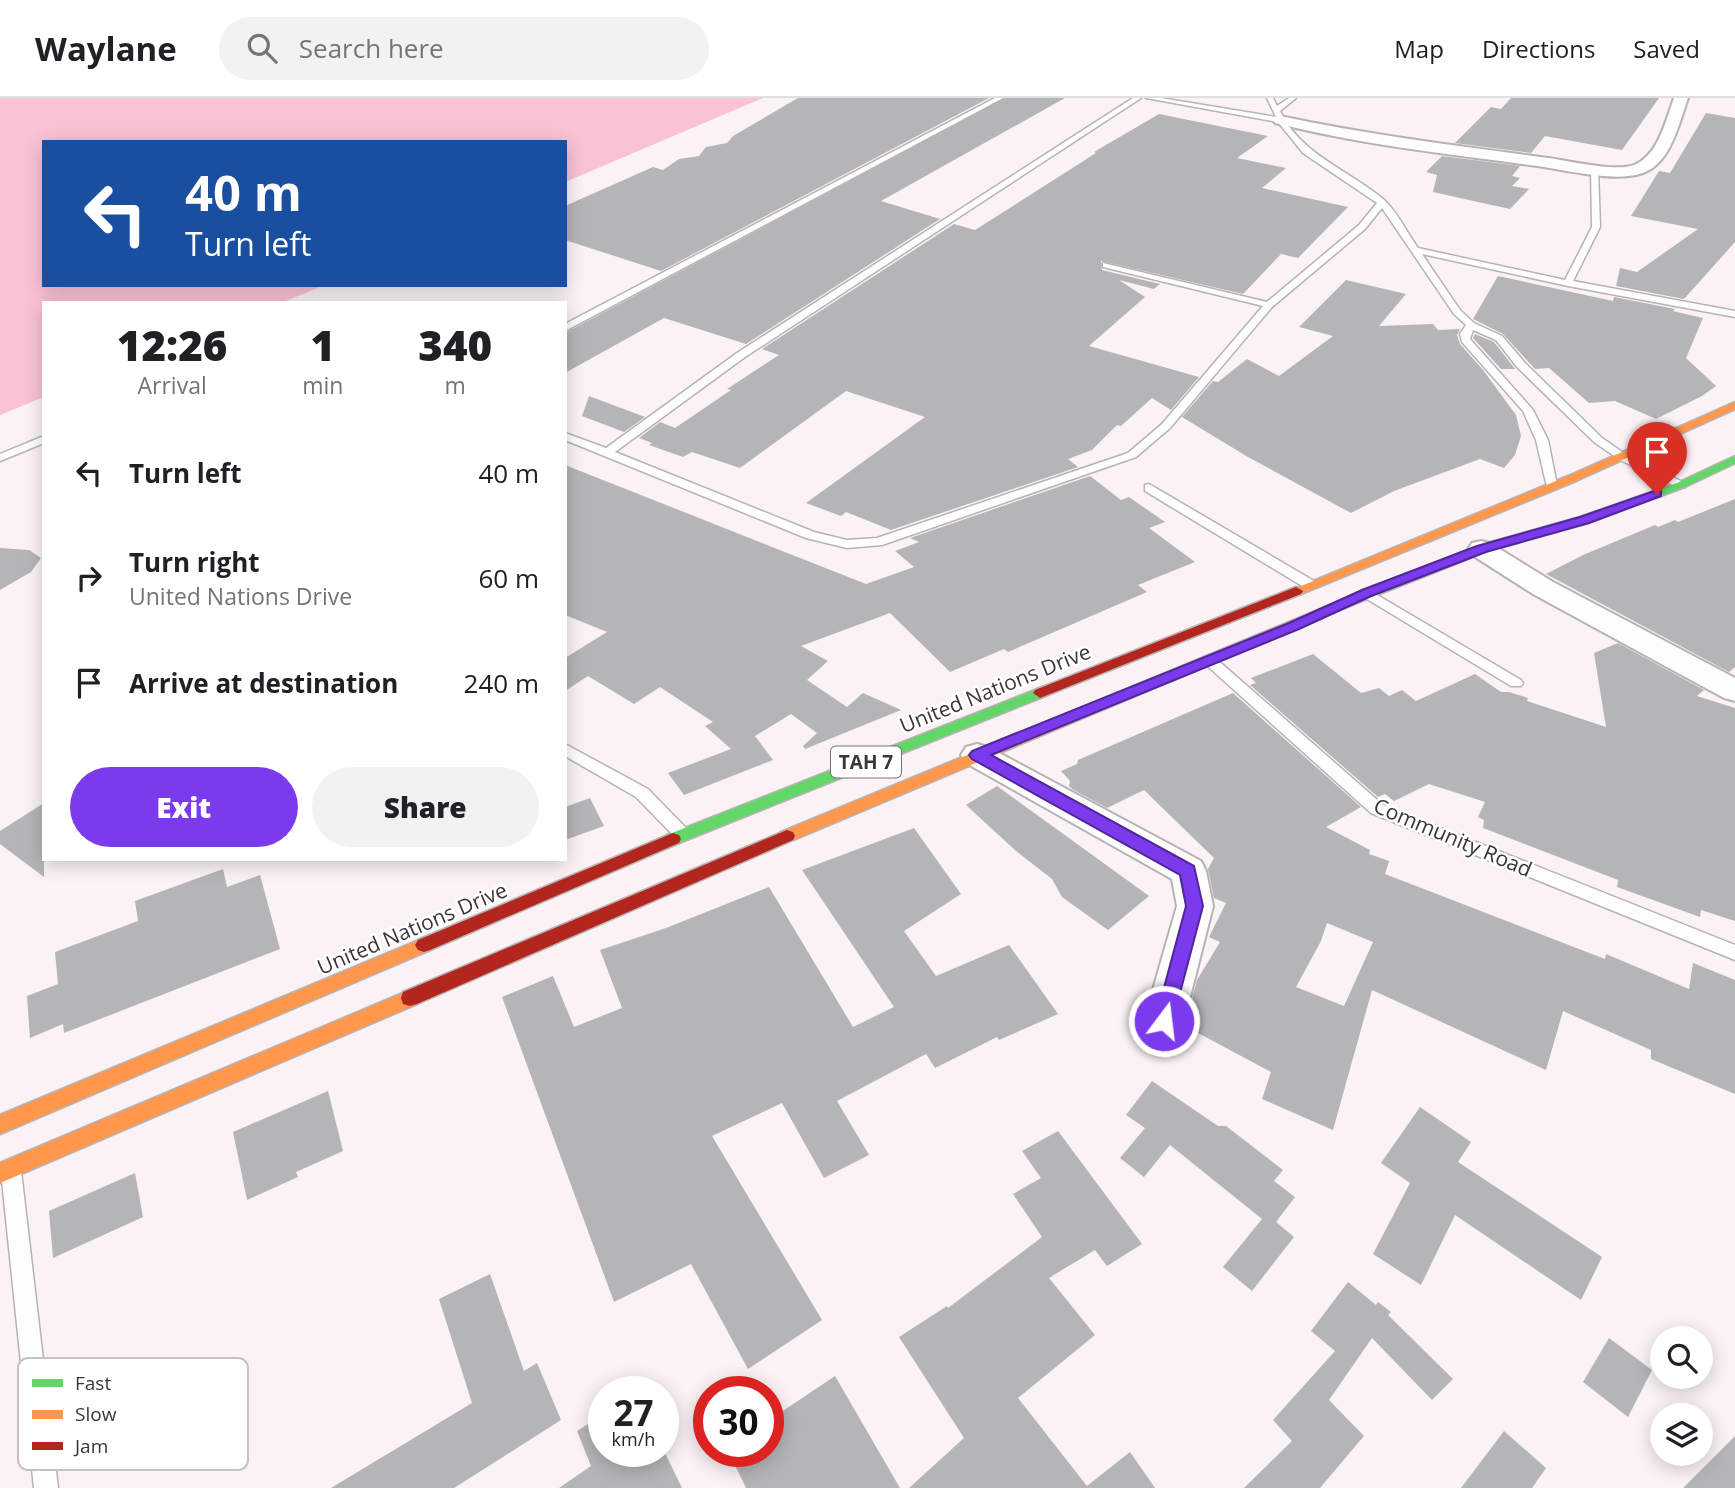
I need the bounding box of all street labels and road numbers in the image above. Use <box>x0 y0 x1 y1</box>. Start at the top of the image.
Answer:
street label: United Nations Drive <box>895 637 1095 739</box>
road number: TAH 7 <box>831 747 901 778</box>
street label: Community Road <box>1370 791 1536 883</box>
street label: United Nations Drive <box>313 875 511 981</box>

